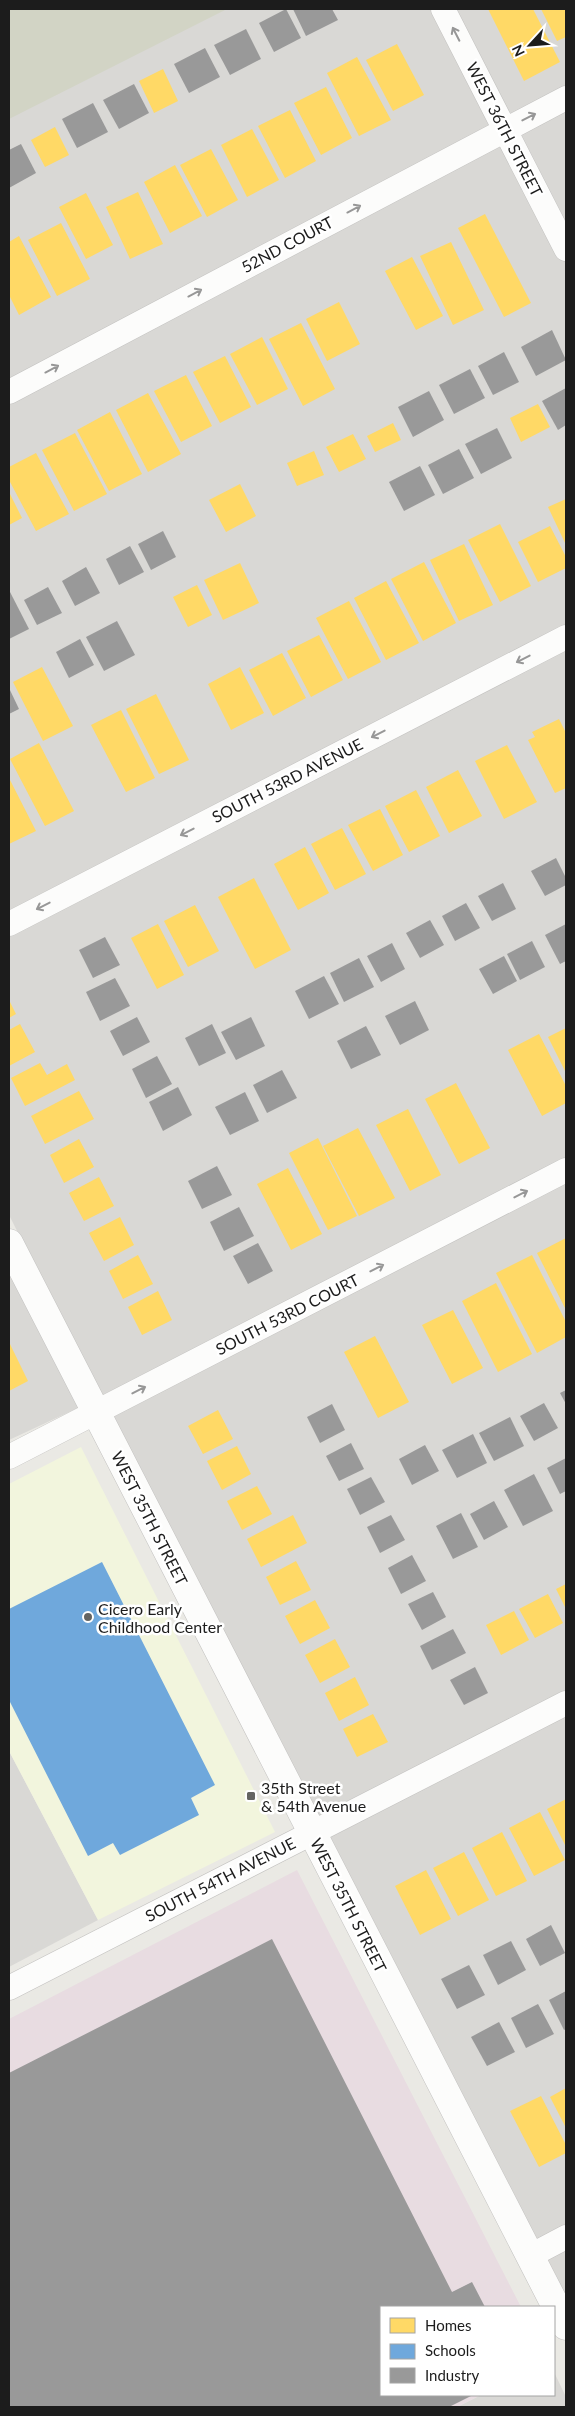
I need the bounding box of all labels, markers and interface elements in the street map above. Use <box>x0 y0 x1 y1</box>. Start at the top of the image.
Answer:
north arrow <box>505 20 555 70</box>
one-way arrow <box>451 27 460 42</box>
text: N <box>508 42 528 59</box>
street label: WEST 36TH STREET <box>463 59 547 200</box>
one-way arrow <box>521 111 536 121</box>
one-way arrow <box>347 204 362 214</box>
street label: 52ND COURT <box>238 212 337 276</box>
one-way arrow <box>188 288 203 298</box>
one-way arrow <box>44 364 59 373</box>
one-way arrow <box>516 655 531 664</box>
one-way arrow <box>371 729 386 739</box>
street label: SOUTH 53RD AVENUE <box>208 734 366 826</box>
one-way arrow <box>180 828 195 837</box>
one-way arrow <box>35 901 50 911</box>
one-way arrow <box>514 1189 529 1199</box>
one-way arrow <box>369 1263 384 1272</box>
street label: SOUTH 53RD COURT <box>212 1269 362 1358</box>
one-way arrow <box>131 1385 146 1394</box>
street label: WEST 35TH STREET <box>108 1448 192 1589</box>
place label: Cicero Early Childhood Center <box>98 1599 222 1636</box>
marker: Cicero Early Childhood Center <box>82 1611 94 1623</box>
place label: 35th Street & 54th Avenue <box>261 1778 366 1815</box>
marker: 35th Street & 54th Avenue <box>245 1790 257 1802</box>
street label: SOUTH 54TH AVENUE <box>142 1833 298 1925</box>
street label: WEST 35TH STREET <box>307 1835 391 1976</box>
legend <box>380 2306 555 2396</box>
text: Homes <box>425 2316 471 2334</box>
text: Schools <box>425 2341 476 2359</box>
text: Industry <box>425 2366 480 2384</box>

